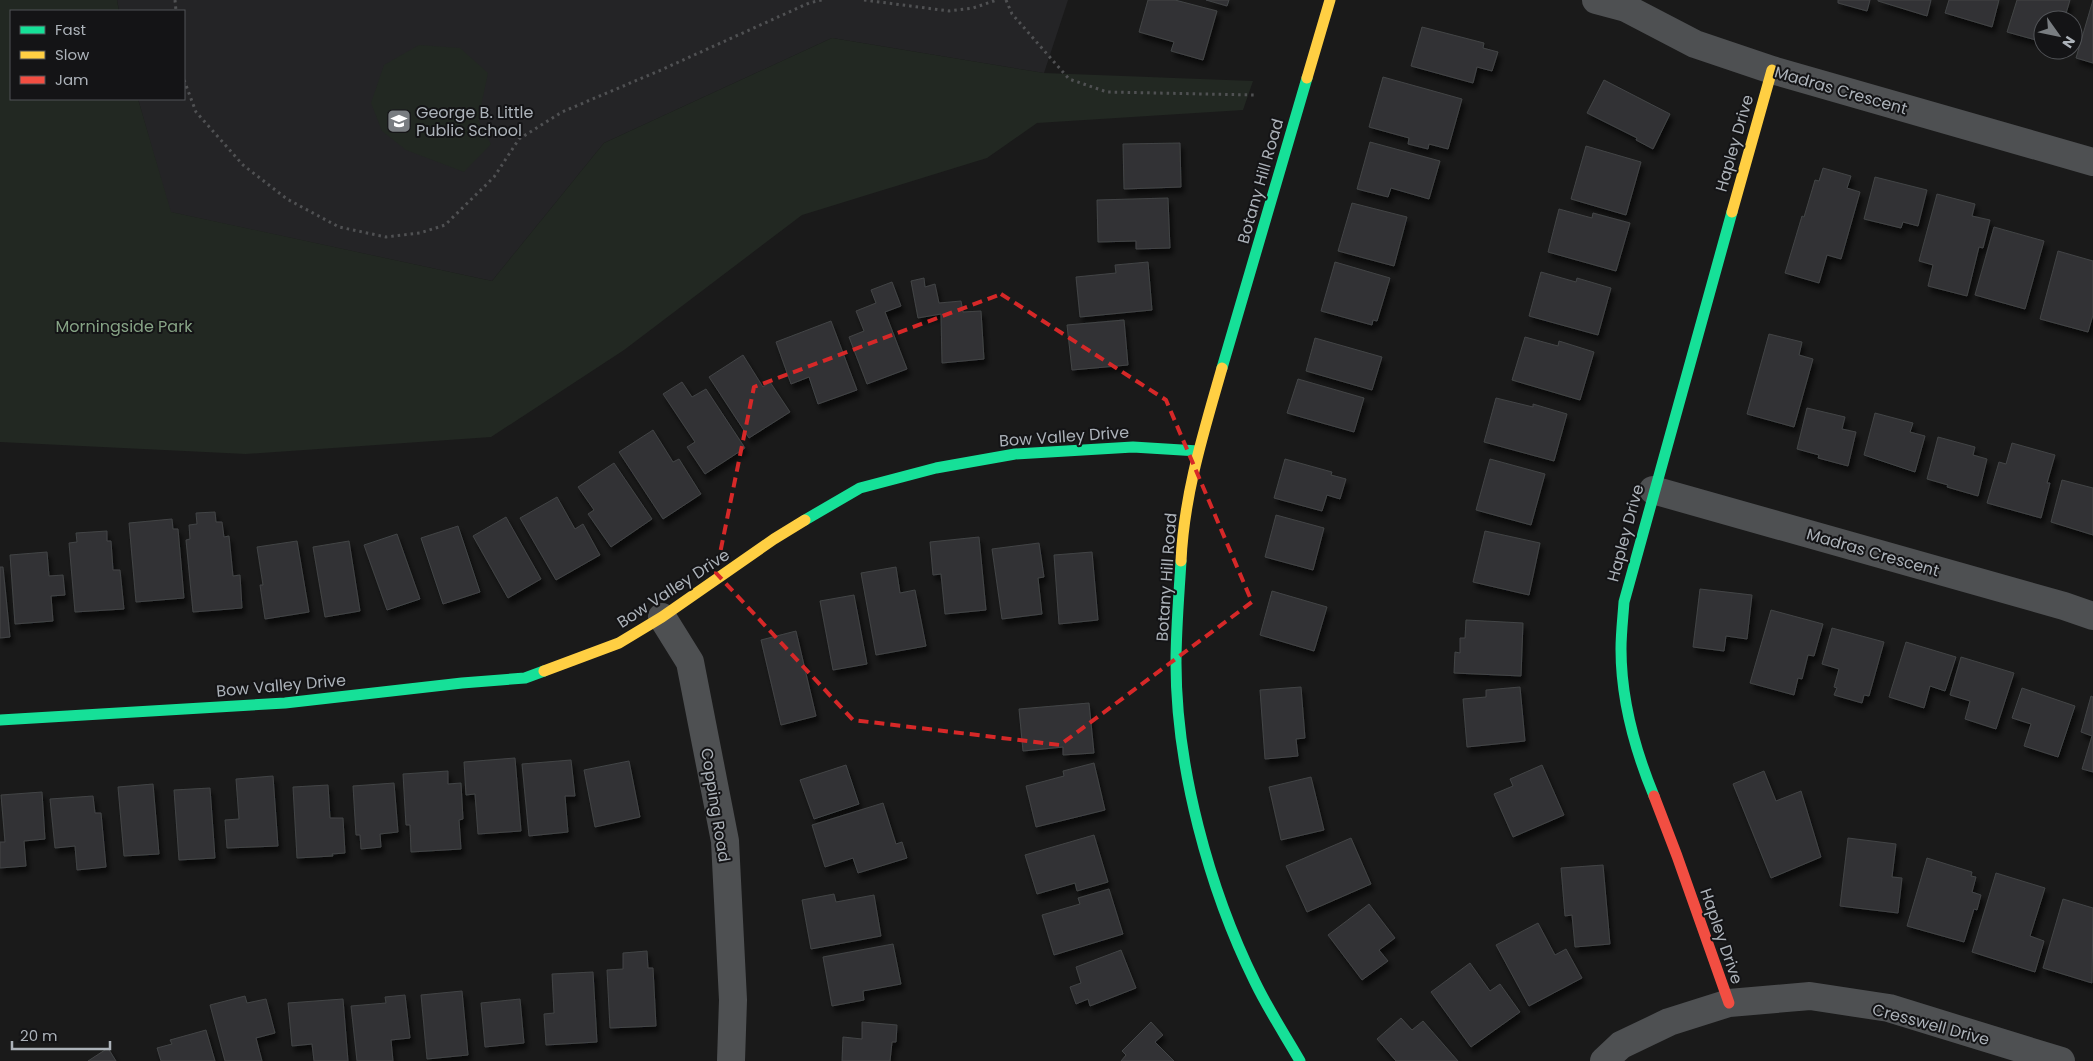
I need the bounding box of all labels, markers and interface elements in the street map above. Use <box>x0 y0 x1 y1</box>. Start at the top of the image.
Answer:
legend <box>10 10 185 100</box>
north arrow <box>2033 10 2083 60</box>
text: Fast <box>55 19 86 40</box>
text: N <box>2058 32 2080 52</box>
text: Slow <box>55 44 90 65</box>
street label: Madras Crescent <box>1772 61 1910 120</box>
text: Jam <box>55 69 89 90</box>
street label: Hapley Drive <box>1710 92 1759 194</box>
place label: George B. Little Public School <box>416 101 533 142</box>
school or university icon: George B. Little Public School <box>386 108 412 134</box>
street label: Botany Hill Road <box>1232 116 1289 246</box>
park label: Morningside Park <box>56 315 193 338</box>
street label: Bow Valley Drive <box>998 420 1130 453</box>
street label: Hapley Drive <box>1601 482 1650 584</box>
street label: Botany Hill Road <box>1151 512 1182 642</box>
street label: Madras Crescent <box>1804 523 1942 582</box>
street label: Bow Valley Drive <box>612 543 734 634</box>
street label: Bow Valley Drive <box>215 668 347 703</box>
street label: Copping Road <box>695 746 736 864</box>
street label: Hapley Drive <box>1694 885 1749 987</box>
street label: Cresswell Drive <box>1870 998 1992 1051</box>
scale bar <box>12 1018 110 1050</box>
text: 20 m <box>20 1025 58 1046</box>

